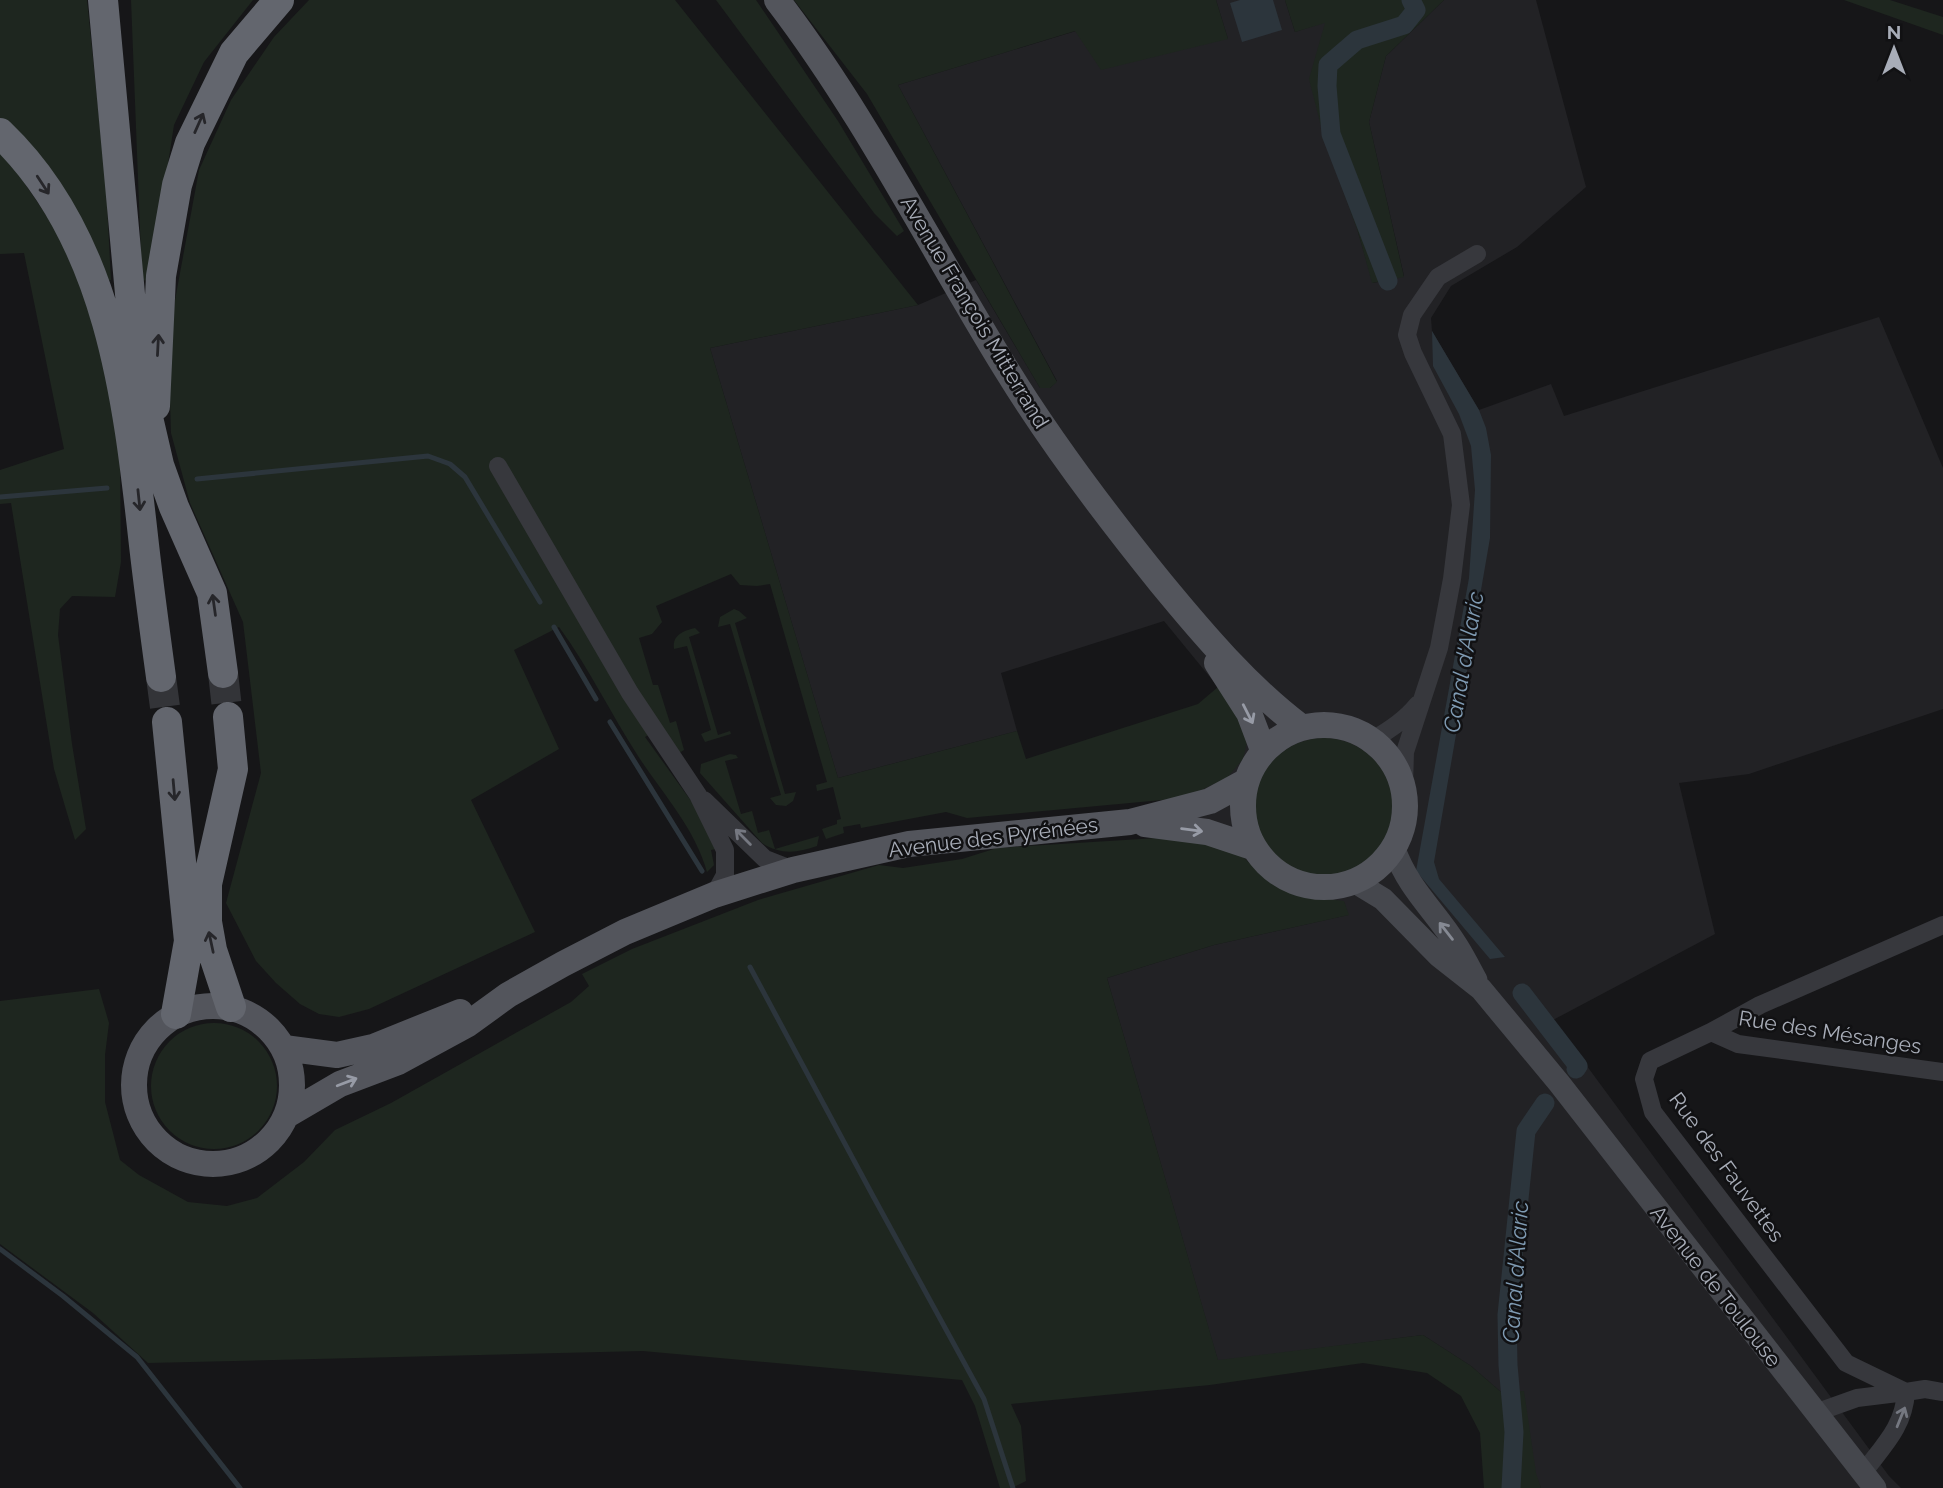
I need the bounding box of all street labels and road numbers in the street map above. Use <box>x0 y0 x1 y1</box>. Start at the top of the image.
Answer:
street label: Avenue François Mitterrand <box>896 191 1054 433</box>
street label: Avenue des Pyrénées <box>887 812 1099 862</box>
street label: Rue des Mésanges <box>1737 1005 1923 1059</box>
street label: Rue des Fauvettes <box>1664 1087 1790 1247</box>
street label: Avenue de Toulouse <box>1645 1200 1787 1372</box>

